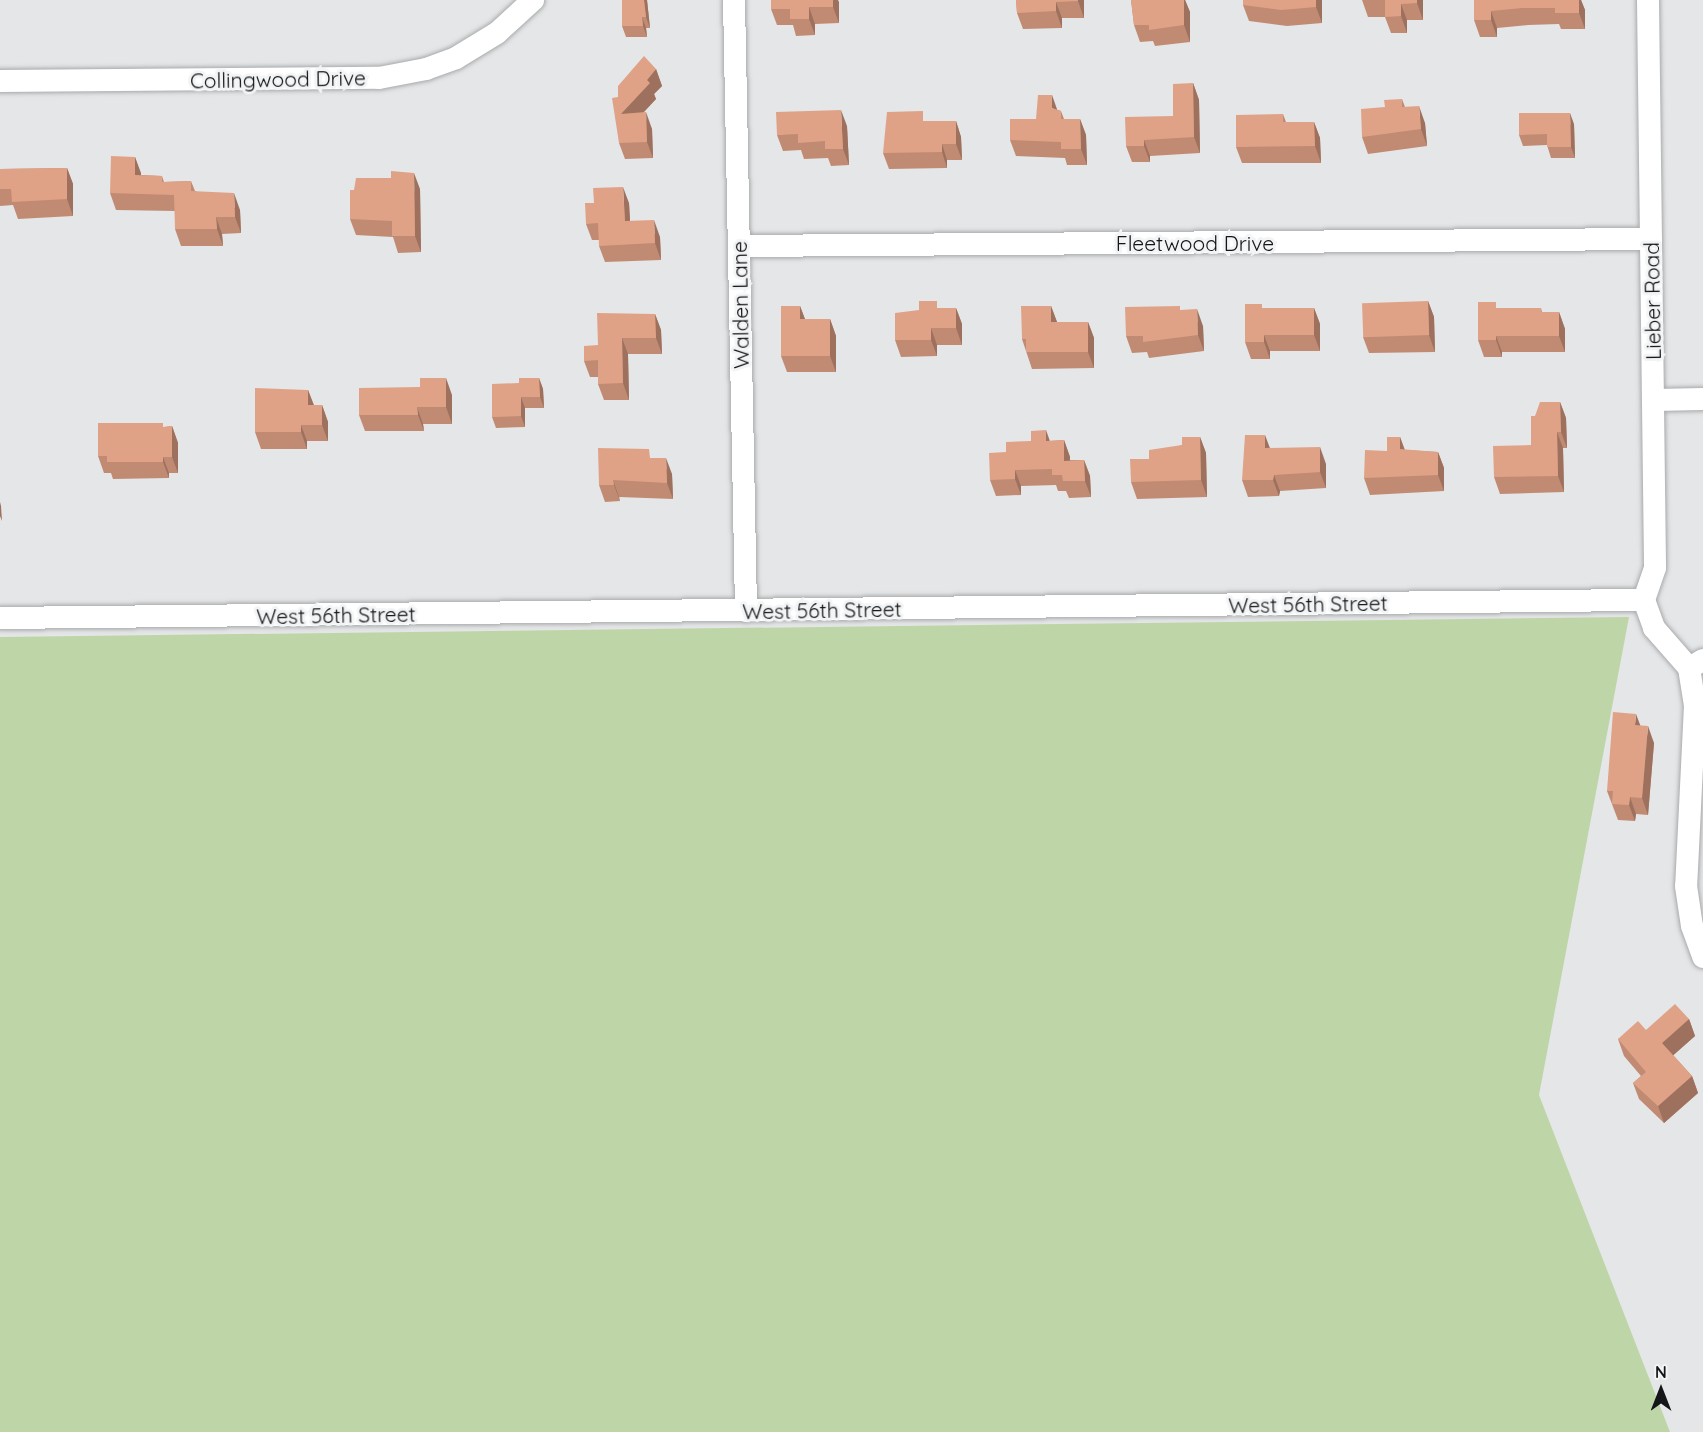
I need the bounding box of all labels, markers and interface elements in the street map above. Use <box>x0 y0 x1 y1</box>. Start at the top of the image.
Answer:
street label: Collingwood Drive <box>190 65 366 93</box>
street label: Fleetwood Drive <box>1116 230 1274 256</box>
street label: Walden Lane <box>726 241 754 369</box>
street label: Lieber Road <box>1638 242 1666 360</box>
street label: West 56th Street <box>1228 590 1388 618</box>
street label: West 56th Street <box>742 596 902 624</box>
street label: West 56th Street <box>256 601 416 629</box>
north arrow <box>1631 1360 1691 1420</box>
text: N <box>1655 1362 1667 1382</box>

